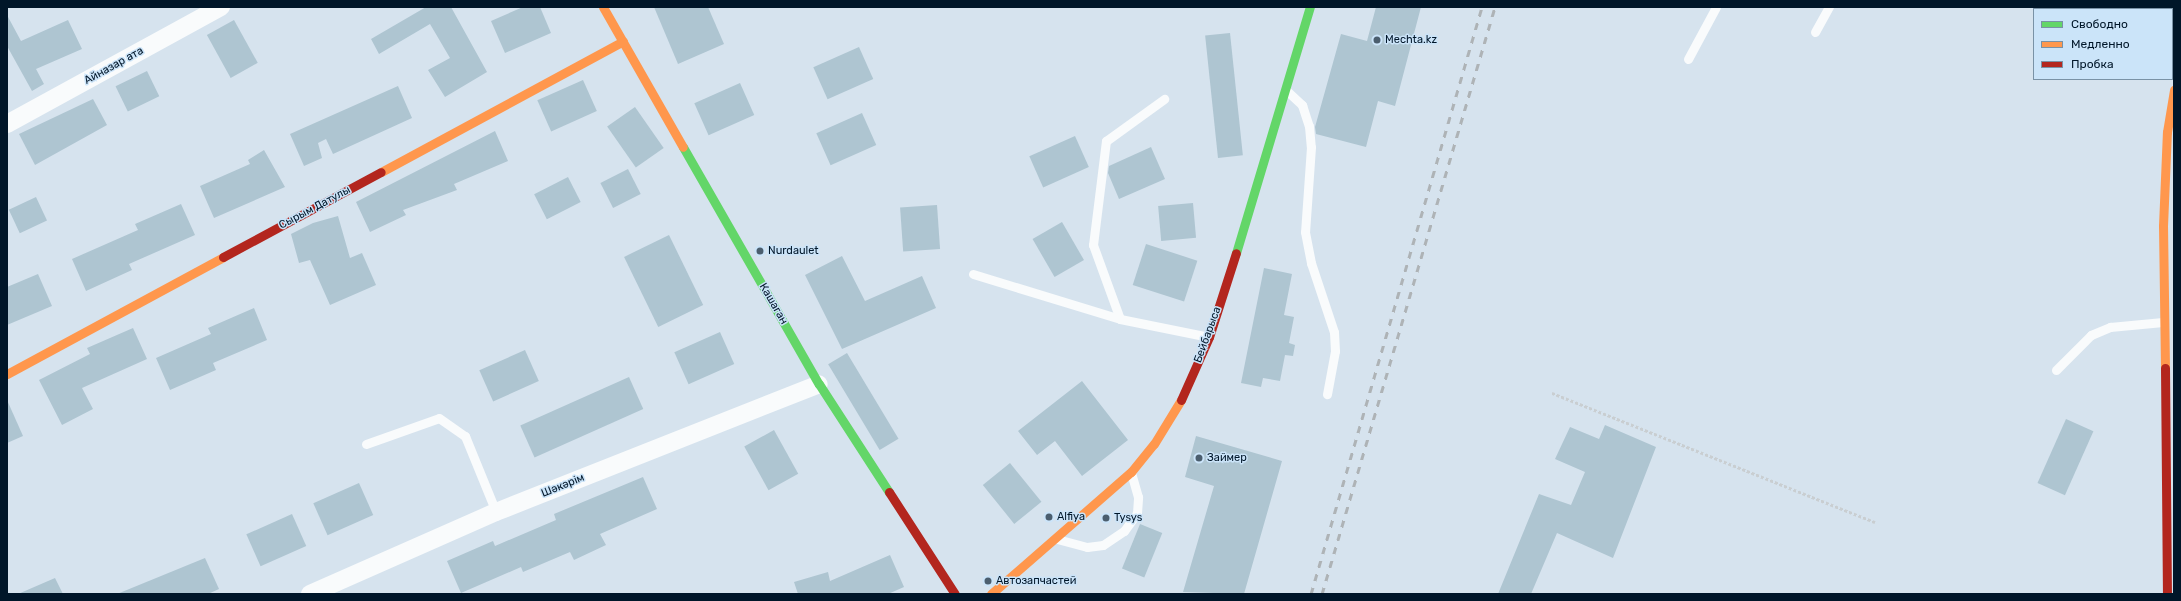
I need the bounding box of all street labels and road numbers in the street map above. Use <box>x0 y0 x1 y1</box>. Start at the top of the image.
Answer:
street label: Айназар ата <box>82 44 146 88</box>
street label: Сырым Датулы <box>277 184 353 232</box>
street label: Кашаган <box>756 281 790 327</box>
street label: Бейбарыса <box>1192 305 1224 365</box>
street label: Шәкәрім <box>539 471 587 501</box>

